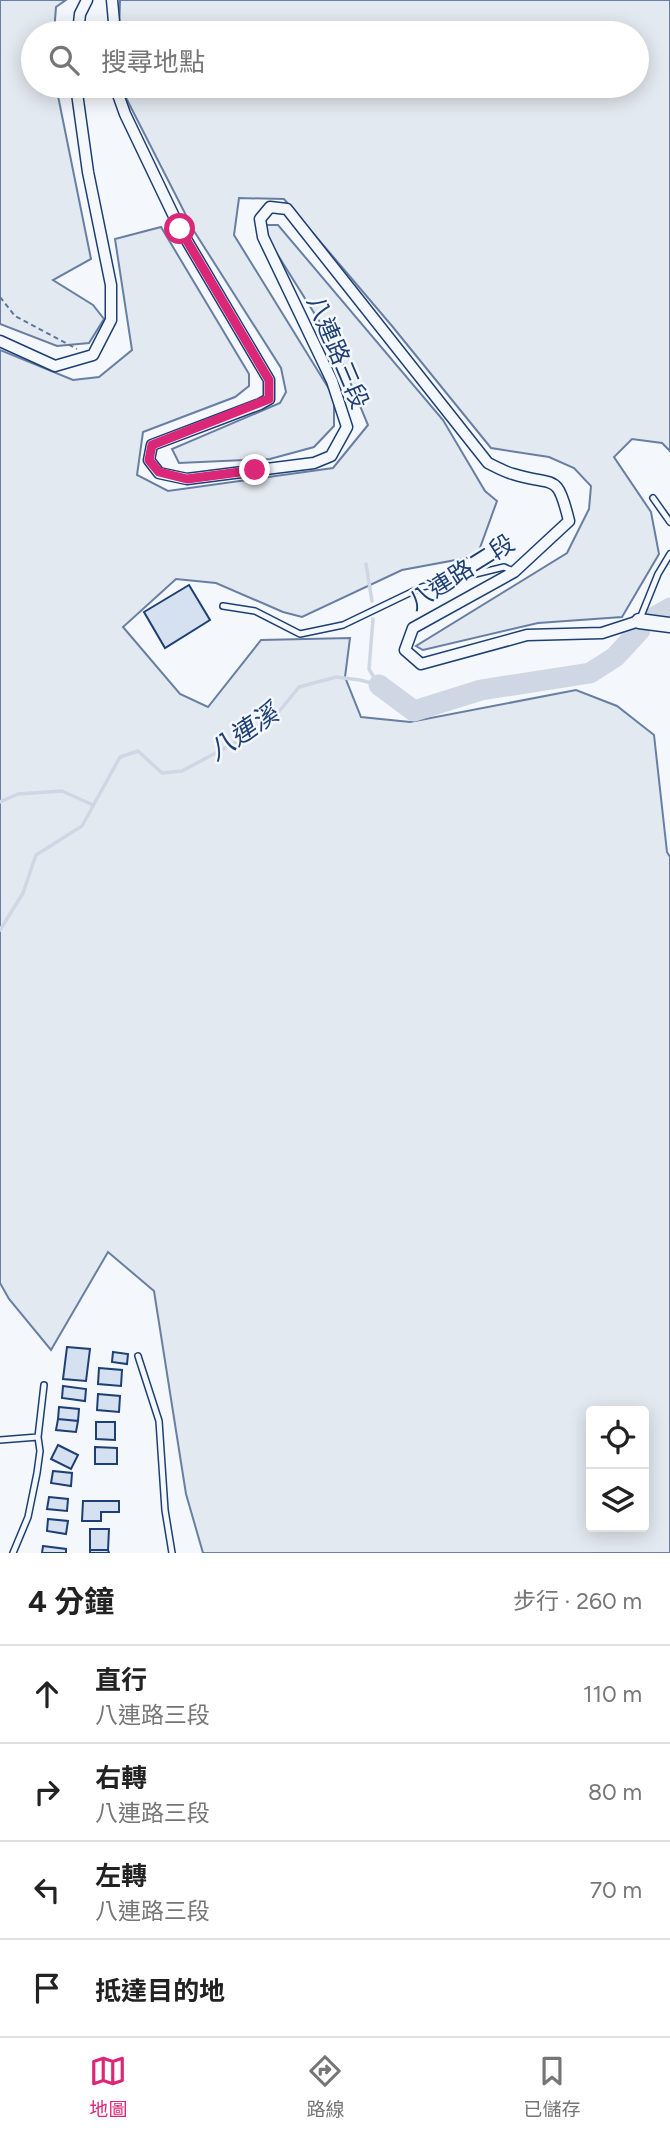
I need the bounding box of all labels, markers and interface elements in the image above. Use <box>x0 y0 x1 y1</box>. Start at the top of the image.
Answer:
search box <box>21 21 649 98</box>
icon: search <box>45 41 83 79</box>
text: 搜尋地點 <box>101 46 205 78</box>
route start <box>164 213 195 244</box>
street label: 八連路三段 <box>301 291 375 413</box>
route end <box>239 454 270 485</box>
street label: 八連路二段 <box>402 528 520 616</box>
water label: 八連溪 <box>202 695 288 767</box>
map controls <box>586 1406 649 1532</box>
button: locate <box>586 1406 649 1469</box>
button: layers <box>586 1469 649 1532</box>
text: 4 分鐘 <box>28 1583 114 1620</box>
text: 步行 · 260 m <box>513 1587 642 1615</box>
text: 直行 <box>95 1664 147 1696</box>
icon: ahead <box>28 1675 66 1713</box>
text: 110 m <box>583 1680 642 1708</box>
text: 八連路三段 <box>95 1701 210 1729</box>
text: 右轉 <box>95 1762 147 1794</box>
icon: right <box>28 1773 66 1811</box>
text: 80 m <box>588 1778 642 1806</box>
text: 八連路三段 <box>95 1799 210 1827</box>
text: 左轉 <box>95 1860 147 1892</box>
icon: left <box>28 1871 66 1909</box>
text: 70 m <box>590 1876 642 1904</box>
text: 八連路三段 <box>95 1897 210 1925</box>
icon: arrive <box>28 1969 66 2007</box>
text: 抵達目的地 <box>95 1975 225 2007</box>
tab: 地圖 <box>89 2052 128 2121</box>
tab: 路線 <box>306 2052 345 2121</box>
tab: 已儲存 <box>523 2052 581 2121</box>

